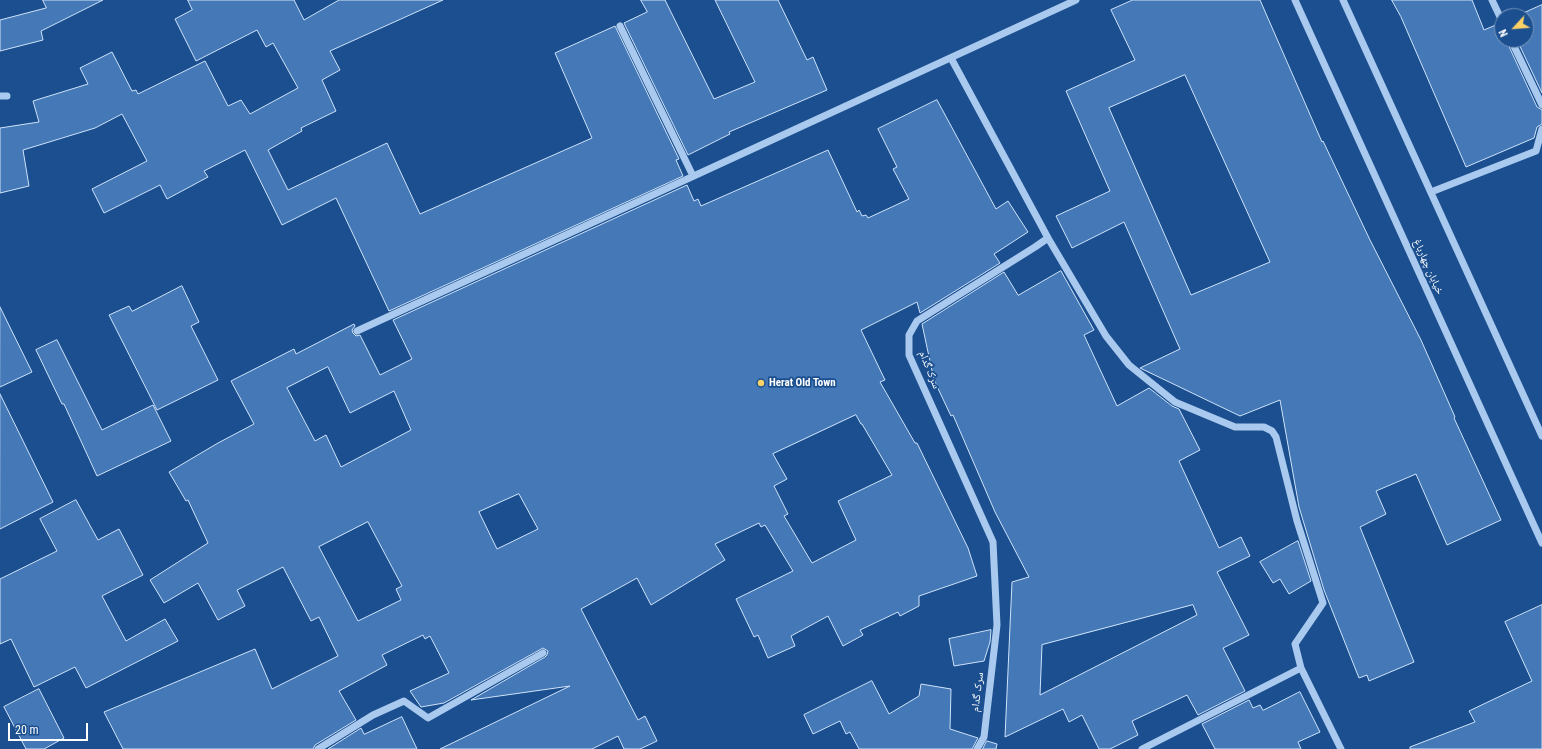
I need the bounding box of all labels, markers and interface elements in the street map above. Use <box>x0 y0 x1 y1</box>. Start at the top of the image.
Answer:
north arrow <box>1494 8 1534 48</box>
text: N <box>1496 27 1511 39</box>
street label: خیابان چهارباغ <box>1410 237 1446 297</box>
street label: سرک گدام <box>915 349 943 391</box>
place label: Herat Old Town <box>769 376 836 390</box>
marker: Herat Old Town <box>756 378 766 388</box>
street label: سرک گدام <box>969 671 987 713</box>
scale bar <box>10 715 90 741</box>
text: 20 m <box>15 723 39 737</box>

